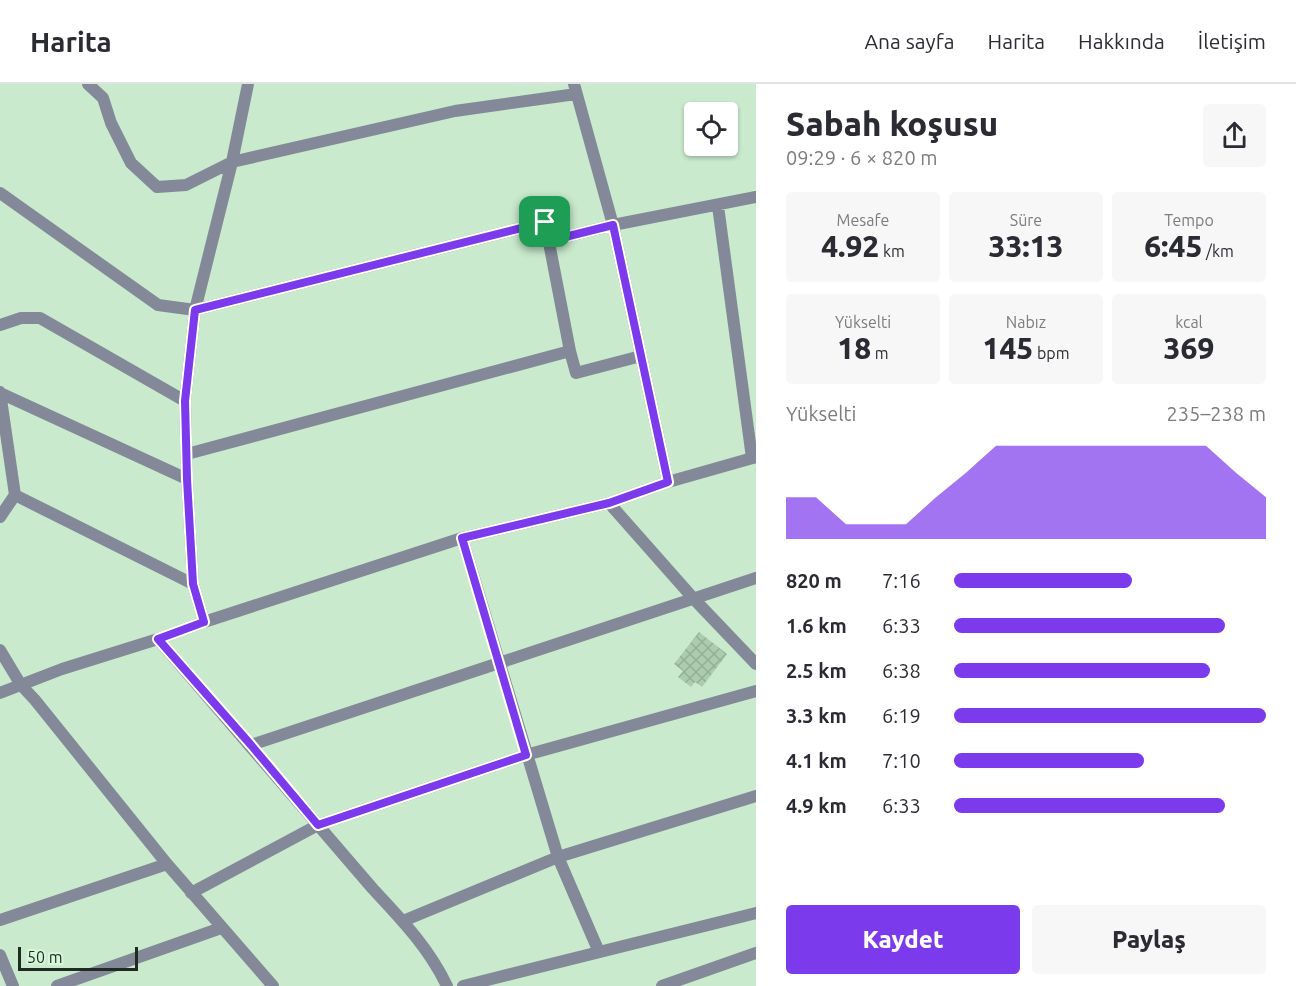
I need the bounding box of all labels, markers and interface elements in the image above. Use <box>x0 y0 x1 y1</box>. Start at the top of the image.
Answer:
text: Harita <box>30 26 112 57</box>
text: Ana sayfa <box>864 29 955 53</box>
text: Harita <box>988 29 1045 53</box>
text: Hakkında <box>1078 29 1165 53</box>
text: İletişim <box>1198 29 1266 53</box>
map controls <box>684 102 738 156</box>
button: locate <box>684 102 738 156</box>
button: share <box>1203 104 1266 167</box>
text: Sabah koşusu <box>786 105 998 142</box>
text: 09:29 · 6 × 820 m <box>786 146 938 169</box>
pin <box>519 196 570 247</box>
icon: arrive <box>528 205 561 238</box>
text: Mesafe <box>837 211 889 229</box>
text: Süre <box>1010 211 1042 229</box>
text: Tempo <box>1164 211 1214 229</box>
text: 4.92 <box>821 229 879 263</box>
text: 33:13 <box>988 229 1064 263</box>
text: 6:45 <box>1144 229 1202 263</box>
text: km <box>879 242 905 260</box>
text: /km <box>1202 242 1234 260</box>
text: Yükselti <box>835 313 891 331</box>
text: Nabız <box>1006 313 1046 331</box>
text: kcal <box>1175 313 1203 331</box>
text: 18 <box>837 331 871 365</box>
text: 145 <box>983 331 1033 365</box>
text: 369 <box>1164 331 1214 365</box>
text: m <box>871 344 889 362</box>
text: bpm <box>1033 344 1069 362</box>
text: Yükselti <box>786 402 856 425</box>
text: 235–238 m <box>1167 402 1266 425</box>
text: 820 m <box>786 569 842 592</box>
text: 7:16 <box>882 569 921 592</box>
text: 1.6 km <box>786 614 847 637</box>
text: 6:33 <box>882 614 921 637</box>
text: 2.5 km <box>786 659 847 682</box>
text: 6:38 <box>882 659 921 682</box>
text: 3.3 km <box>786 704 847 727</box>
text: 6:19 <box>882 704 921 727</box>
text: 4.1 km <box>786 749 847 772</box>
text: 7:10 <box>882 749 921 772</box>
text: 4.9 km <box>786 794 847 817</box>
text: 6:33 <box>882 794 921 817</box>
button: Kaydet <box>786 905 1020 974</box>
button: Paylaş <box>1032 905 1266 974</box>
scale bar <box>18 944 138 972</box>
text: 50 m <box>27 948 63 966</box>

